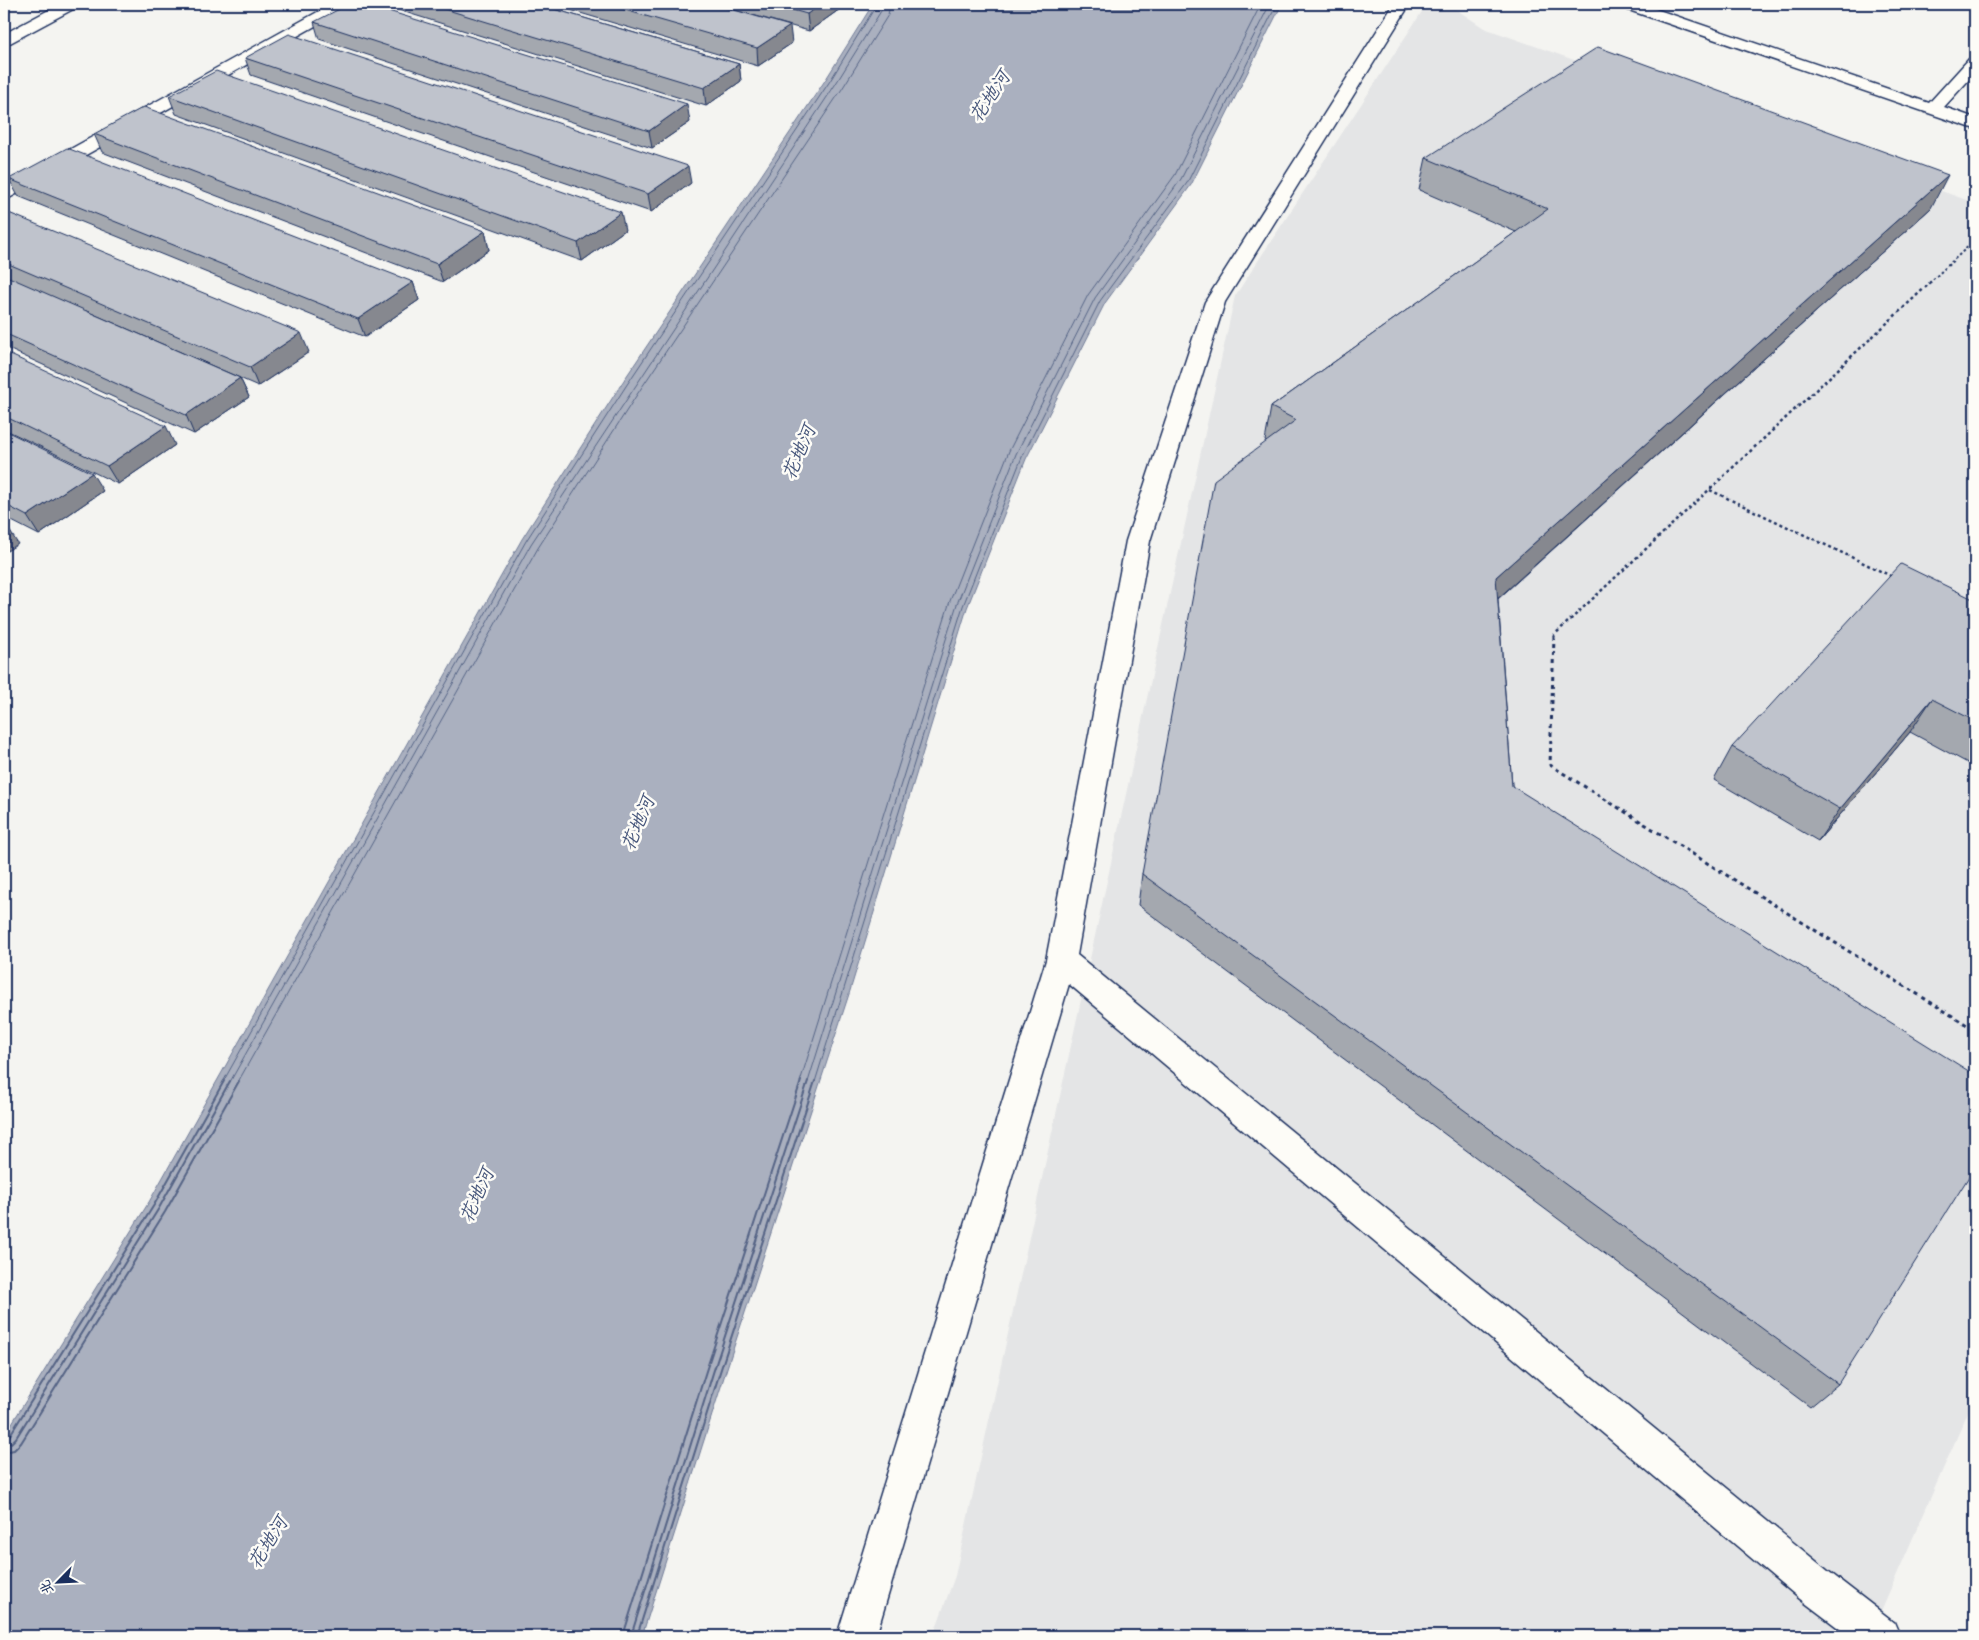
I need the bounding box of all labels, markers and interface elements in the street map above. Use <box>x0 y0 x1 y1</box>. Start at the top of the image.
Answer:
water label: 花地河 <box>962 63 1017 127</box>
water label: 花地河 <box>775 418 822 483</box>
water label: 花地河 <box>614 789 661 854</box>
water label: 花地河 <box>453 1161 501 1226</box>
water label: 花地河 <box>241 1508 295 1573</box>
north arrow <box>32 1558 82 1608</box>
text: 北 <box>34 1577 57 1598</box>

